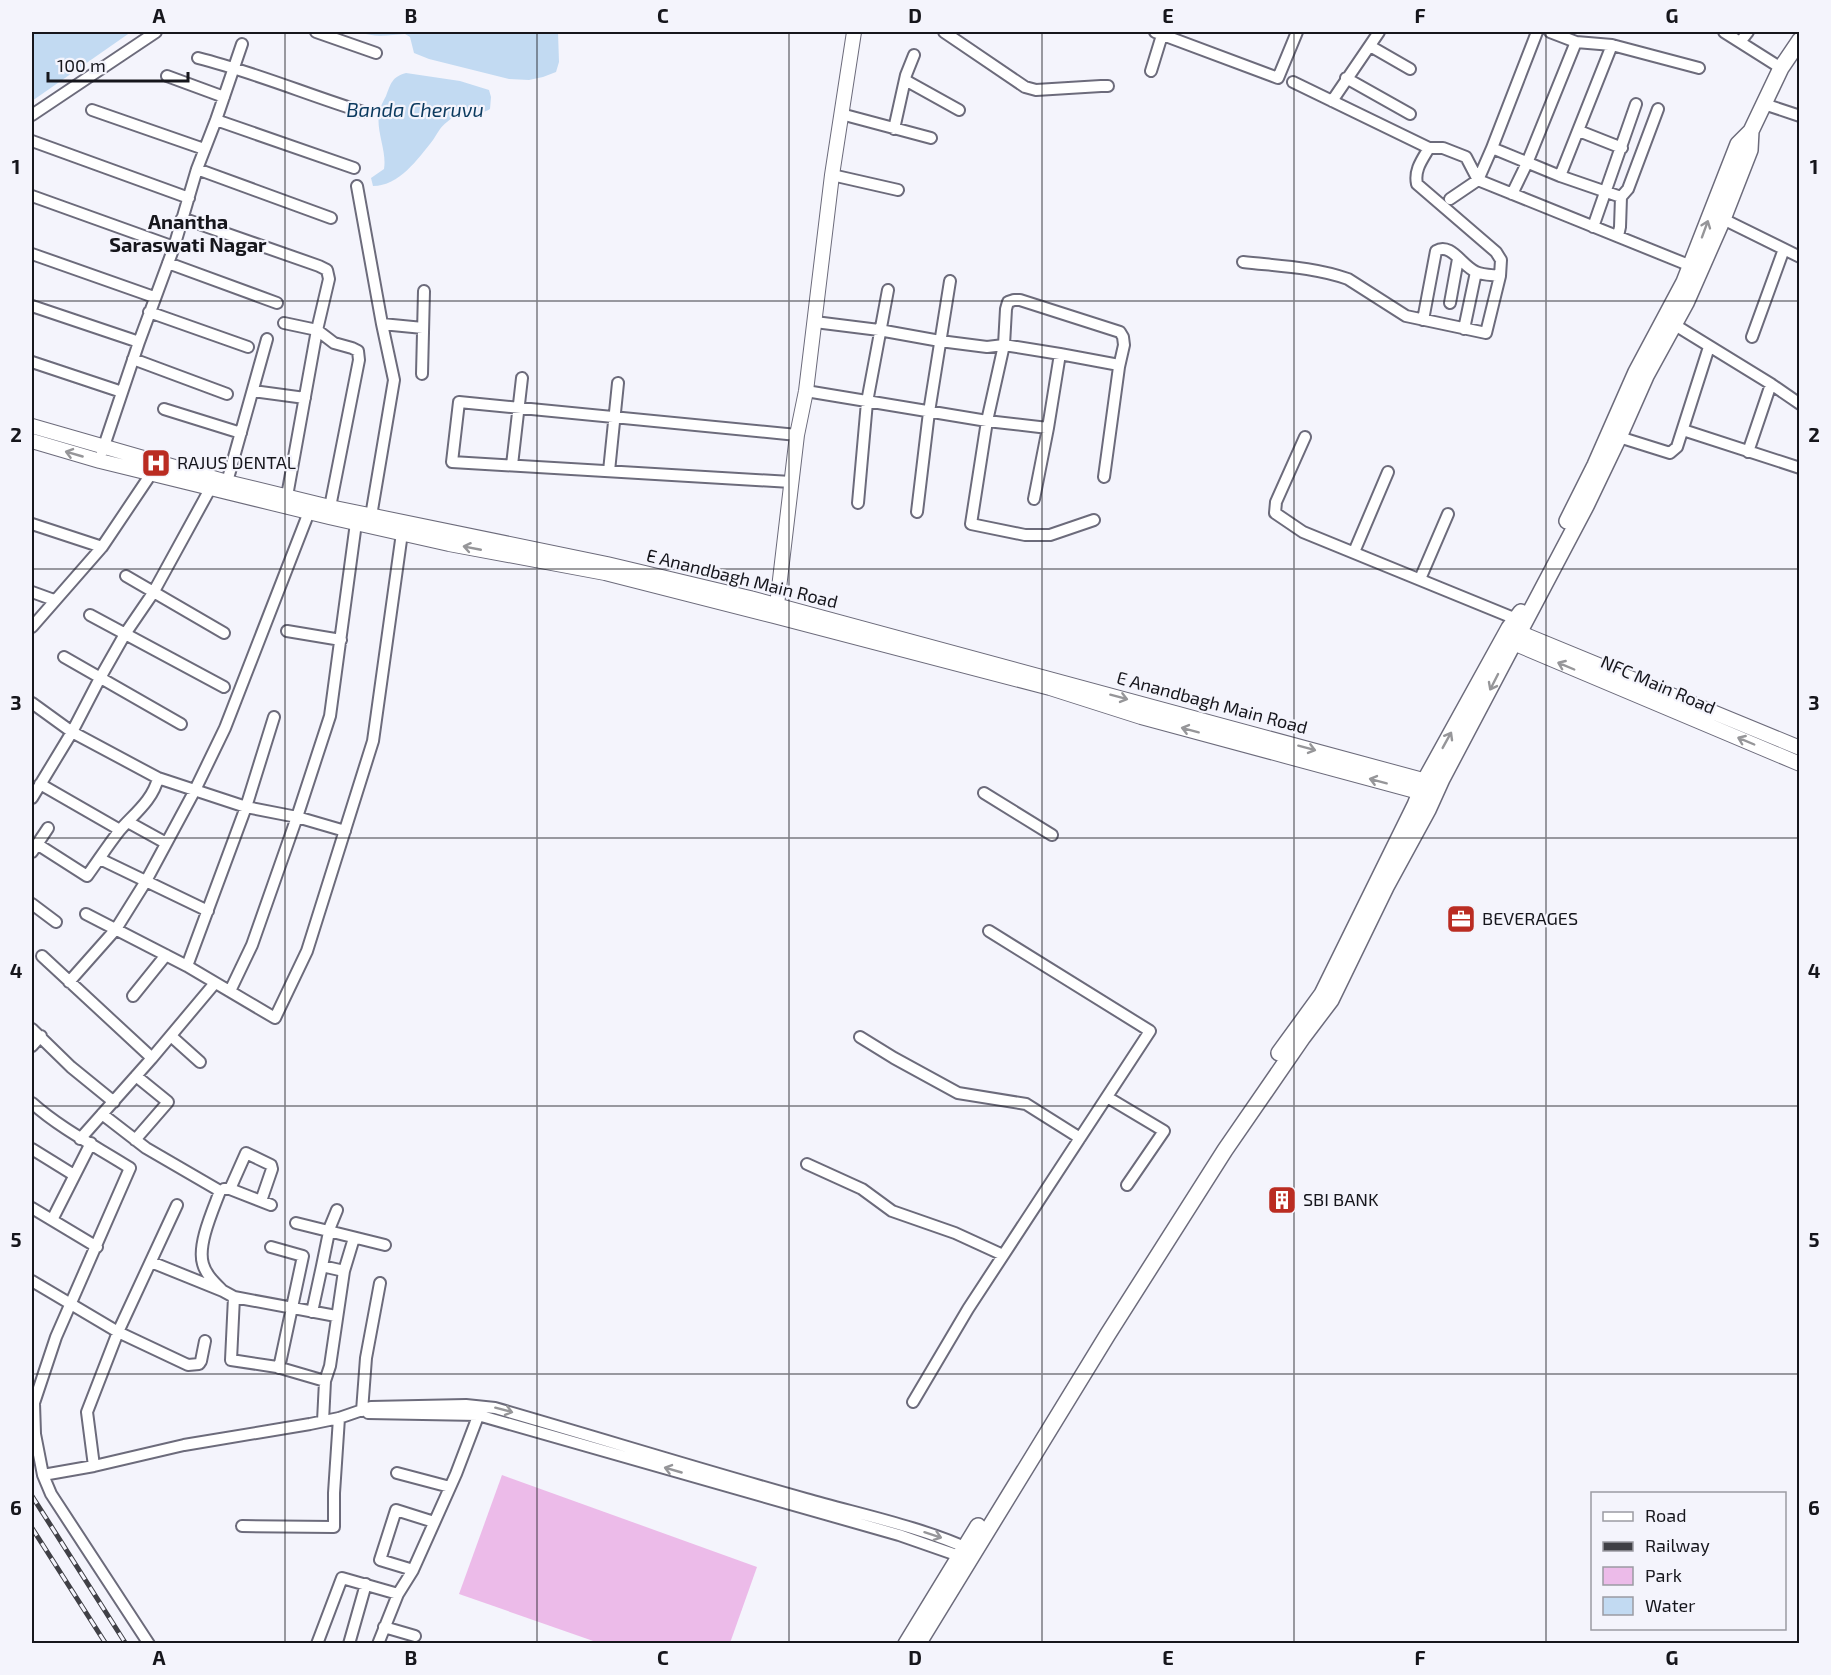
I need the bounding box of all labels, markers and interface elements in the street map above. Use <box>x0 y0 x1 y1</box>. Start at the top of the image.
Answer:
text: A <box>152 3 166 27</box>
text: B <box>405 3 417 27</box>
text: C <box>657 3 669 27</box>
text: D <box>908 3 922 27</box>
text: E <box>1162 3 1174 27</box>
text: F <box>1414 3 1426 27</box>
text: G <box>1666 3 1678 27</box>
scale bar <box>48 45 188 83</box>
text: 100 m <box>57 54 106 76</box>
water label: Banda Cheruvu <box>346 97 484 121</box>
text: 1 <box>12 154 20 178</box>
text: 1 <box>1810 154 1818 178</box>
district label: Anantha Saraswati Nagar <box>109 209 267 256</box>
one-way arrow <box>1700 221 1711 239</box>
text: 2 <box>10 422 22 446</box>
text: 2 <box>1808 422 1820 446</box>
hospital icon: RAJUS DENTAL <box>140 447 172 479</box>
one-way arrow <box>65 448 84 459</box>
place label: RAJUS DENTAL <box>177 451 296 473</box>
one-way arrow <box>463 542 482 553</box>
street label: E Anandbagh Main Road <box>644 544 840 612</box>
street label: NFC Main Road <box>1598 650 1719 718</box>
one-way arrow <box>1557 660 1575 671</box>
street label: E Anandbagh Main Road <box>1114 666 1310 738</box>
one-way arrow <box>1488 672 1499 690</box>
text: 3 <box>10 690 22 714</box>
text: 3 <box>1808 690 1820 714</box>
one-way arrow <box>1109 692 1128 703</box>
one-way arrow <box>1181 724 1200 735</box>
one-way arrow <box>1441 732 1453 749</box>
one-way arrow <box>1737 735 1755 746</box>
one-way arrow <box>1298 743 1317 754</box>
one-way arrow <box>1369 774 1388 786</box>
office icon: BEVERAGES <box>1445 903 1477 935</box>
place label: BEVERAGES <box>1482 907 1578 929</box>
text: 4 <box>10 958 23 982</box>
text: 4 <box>1808 958 1821 982</box>
building icon: SBI BANK <box>1266 1184 1298 1216</box>
place label: SBI BANK <box>1303 1188 1379 1210</box>
text: 5 <box>10 1227 22 1251</box>
text: 5 <box>1808 1227 1820 1251</box>
one-way arrow <box>494 1405 513 1417</box>
one-way arrow <box>663 1463 682 1475</box>
legend <box>1591 1492 1786 1630</box>
text: 6 <box>10 1495 22 1519</box>
text: 6 <box>1808 1495 1820 1519</box>
text: Road <box>1645 1504 1686 1526</box>
one-way arrow <box>923 1531 942 1542</box>
text: Railway <box>1645 1534 1710 1556</box>
text: Park <box>1645 1564 1682 1586</box>
text: Water <box>1645 1594 1695 1616</box>
text: A <box>152 1645 166 1669</box>
text: B <box>405 1645 417 1669</box>
text: C <box>657 1645 669 1669</box>
text: D <box>908 1645 922 1669</box>
text: E <box>1162 1645 1174 1669</box>
text: F <box>1414 1645 1426 1669</box>
text: G <box>1666 1645 1678 1669</box>

